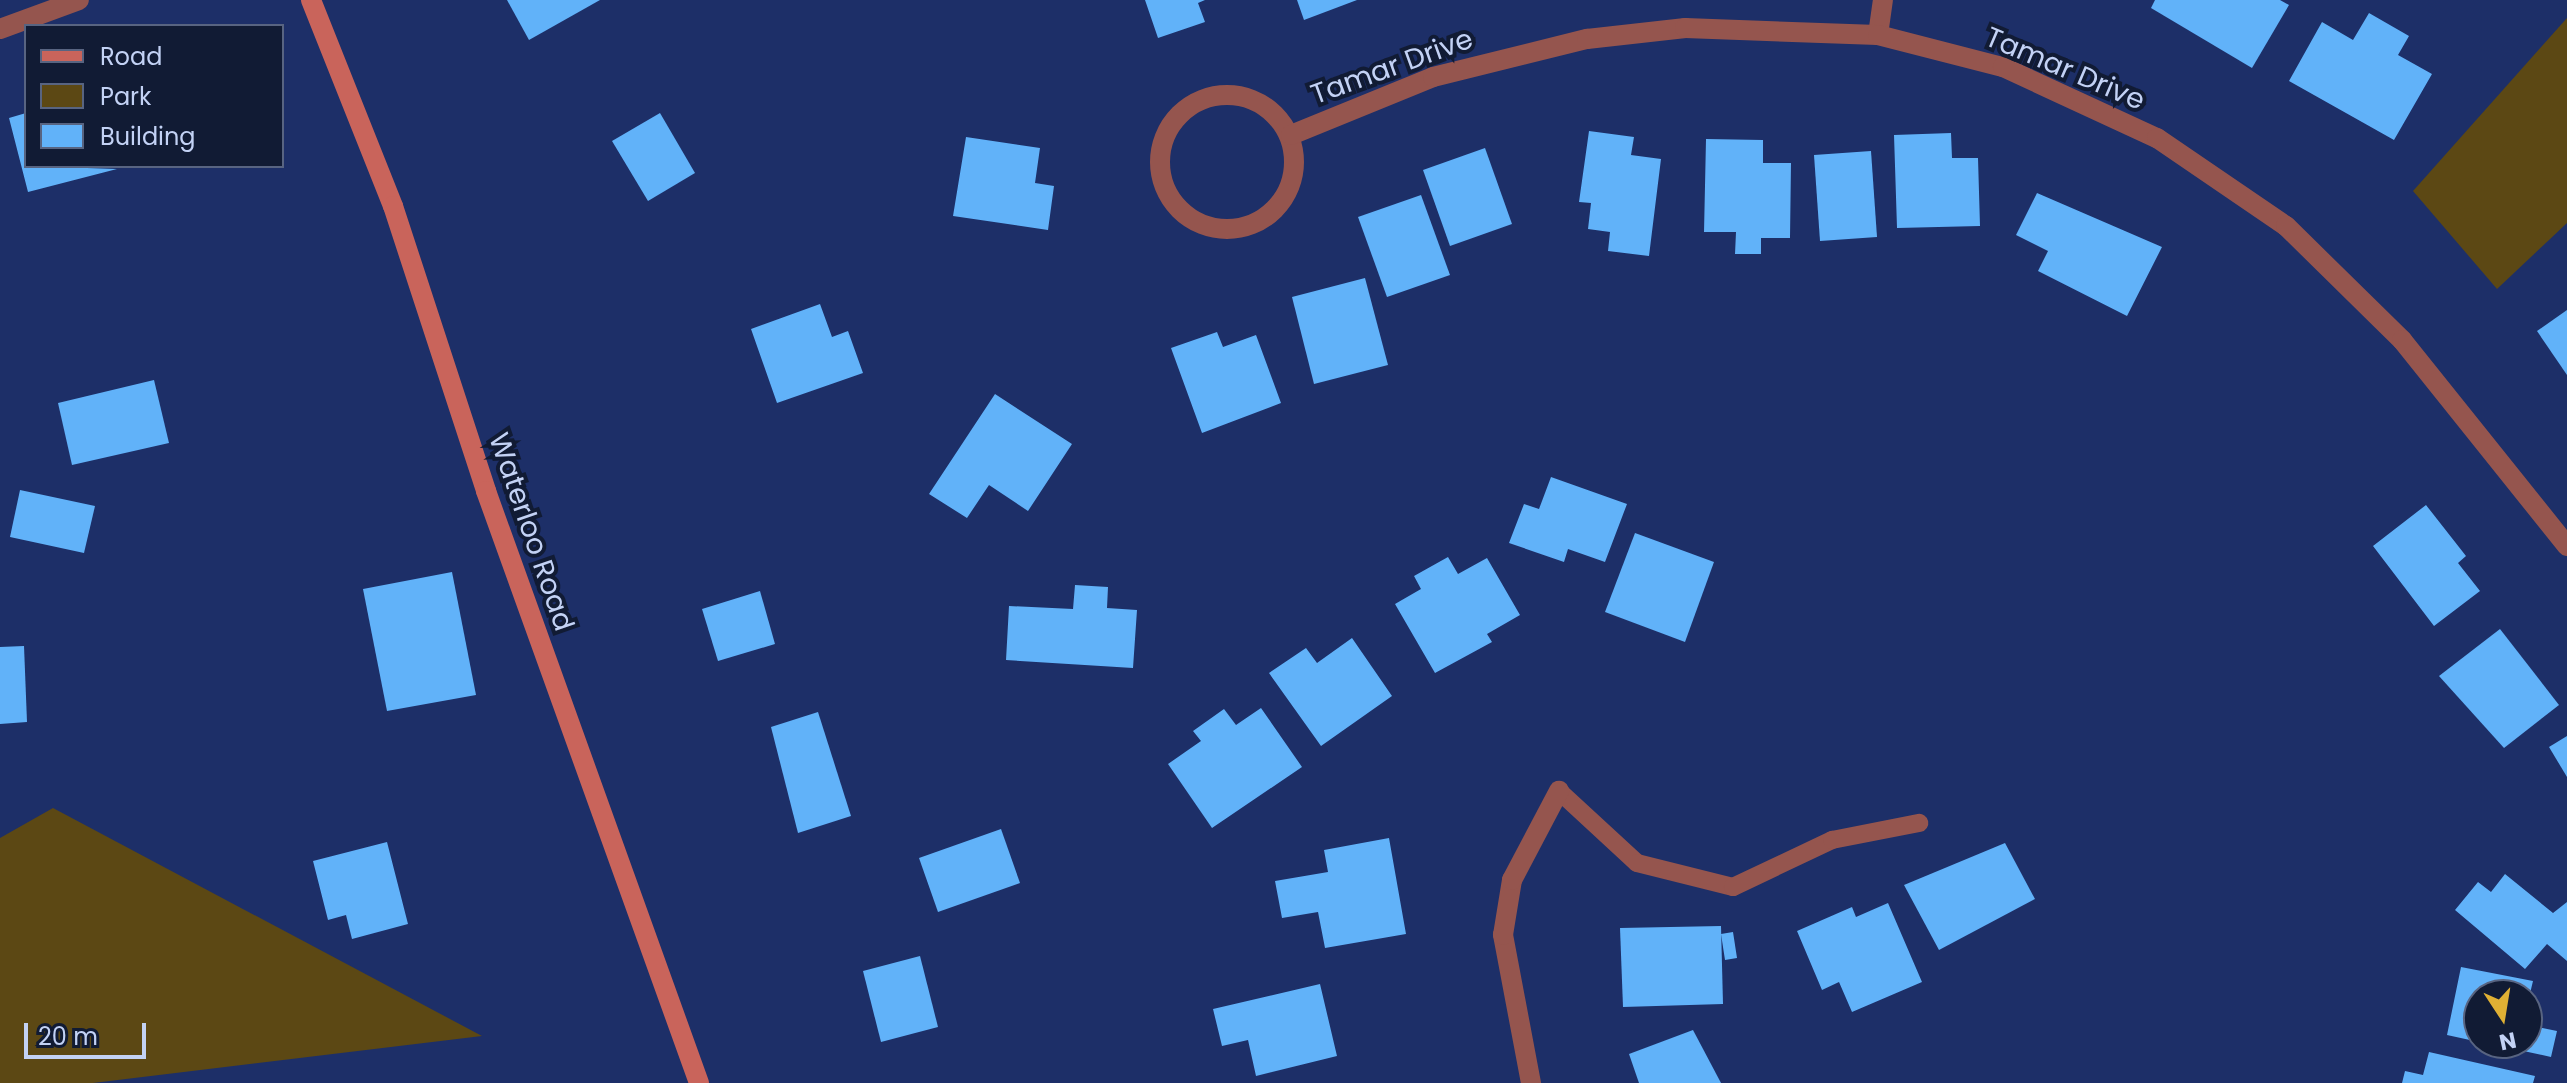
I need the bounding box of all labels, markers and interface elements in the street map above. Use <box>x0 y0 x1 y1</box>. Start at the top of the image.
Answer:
street label: Tamar Drive <box>1980 20 2150 118</box>
street label: Tamar Drive <box>1306 22 1478 112</box>
legend <box>24 24 284 168</box>
text: Road <box>100 40 162 73</box>
text: Park <box>100 80 151 113</box>
text: Building <box>100 120 196 153</box>
street label: Waterloo Road <box>481 429 581 635</box>
north arrow <box>2463 979 2543 1059</box>
scale bar <box>28 1007 150 1057</box>
text: 20 m <box>38 1020 98 1053</box>
text: N <box>2496 1024 2519 1058</box>

